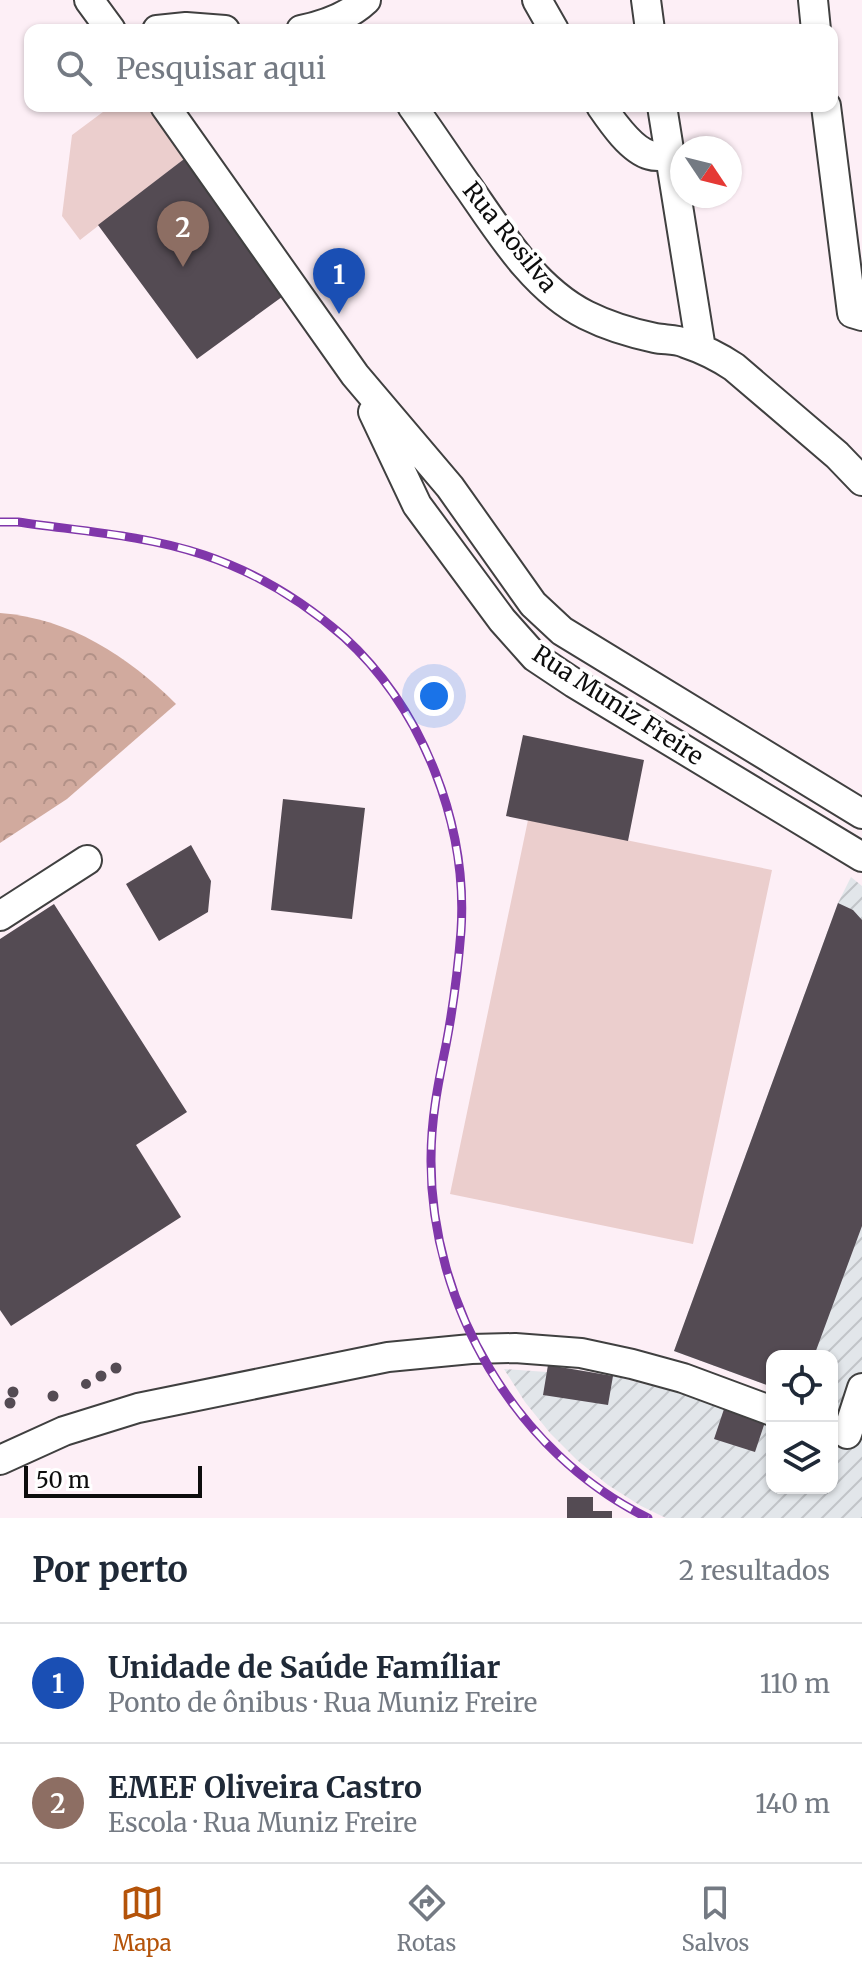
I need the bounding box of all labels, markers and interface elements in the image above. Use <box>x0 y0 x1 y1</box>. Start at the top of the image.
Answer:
search box <box>24 24 838 112</box>
icon: search <box>52 46 96 90</box>
text: Pesquisar aqui <box>116 49 326 87</box>
north arrow <box>670 136 742 208</box>
street label: Rua Rosilva <box>456 175 564 299</box>
pin: 2 <box>157 201 209 267</box>
pin: 1 <box>313 248 365 314</box>
street label: Rua Muniz Freire <box>527 638 709 772</box>
your location <box>414 676 454 716</box>
map controls <box>766 1350 838 1494</box>
button: locate <box>766 1350 838 1422</box>
button: layers <box>766 1422 838 1494</box>
scale bar <box>24 1462 202 1498</box>
text: 50 m <box>36 1466 90 1494</box>
text: Por perto <box>32 1549 188 1591</box>
text: 2 resultados <box>679 1554 830 1587</box>
text: Unidade de Saúde Famíliar <box>108 1648 500 1686</box>
text: 1 <box>52 1667 64 1700</box>
text: 110 m <box>760 1667 830 1700</box>
text: Ponto de ônibus · Rua Muniz Freire <box>108 1686 537 1719</box>
text: EMEF Oliveira Castro <box>108 1768 422 1806</box>
text: 2 <box>50 1787 66 1820</box>
text: 140 m <box>755 1787 830 1820</box>
text: Escola · Rua Muniz Freire <box>108 1806 417 1839</box>
tab: Mapa <box>113 1881 172 1957</box>
tab: Rotas <box>397 1881 456 1957</box>
tab: Salvos <box>682 1881 749 1957</box>

